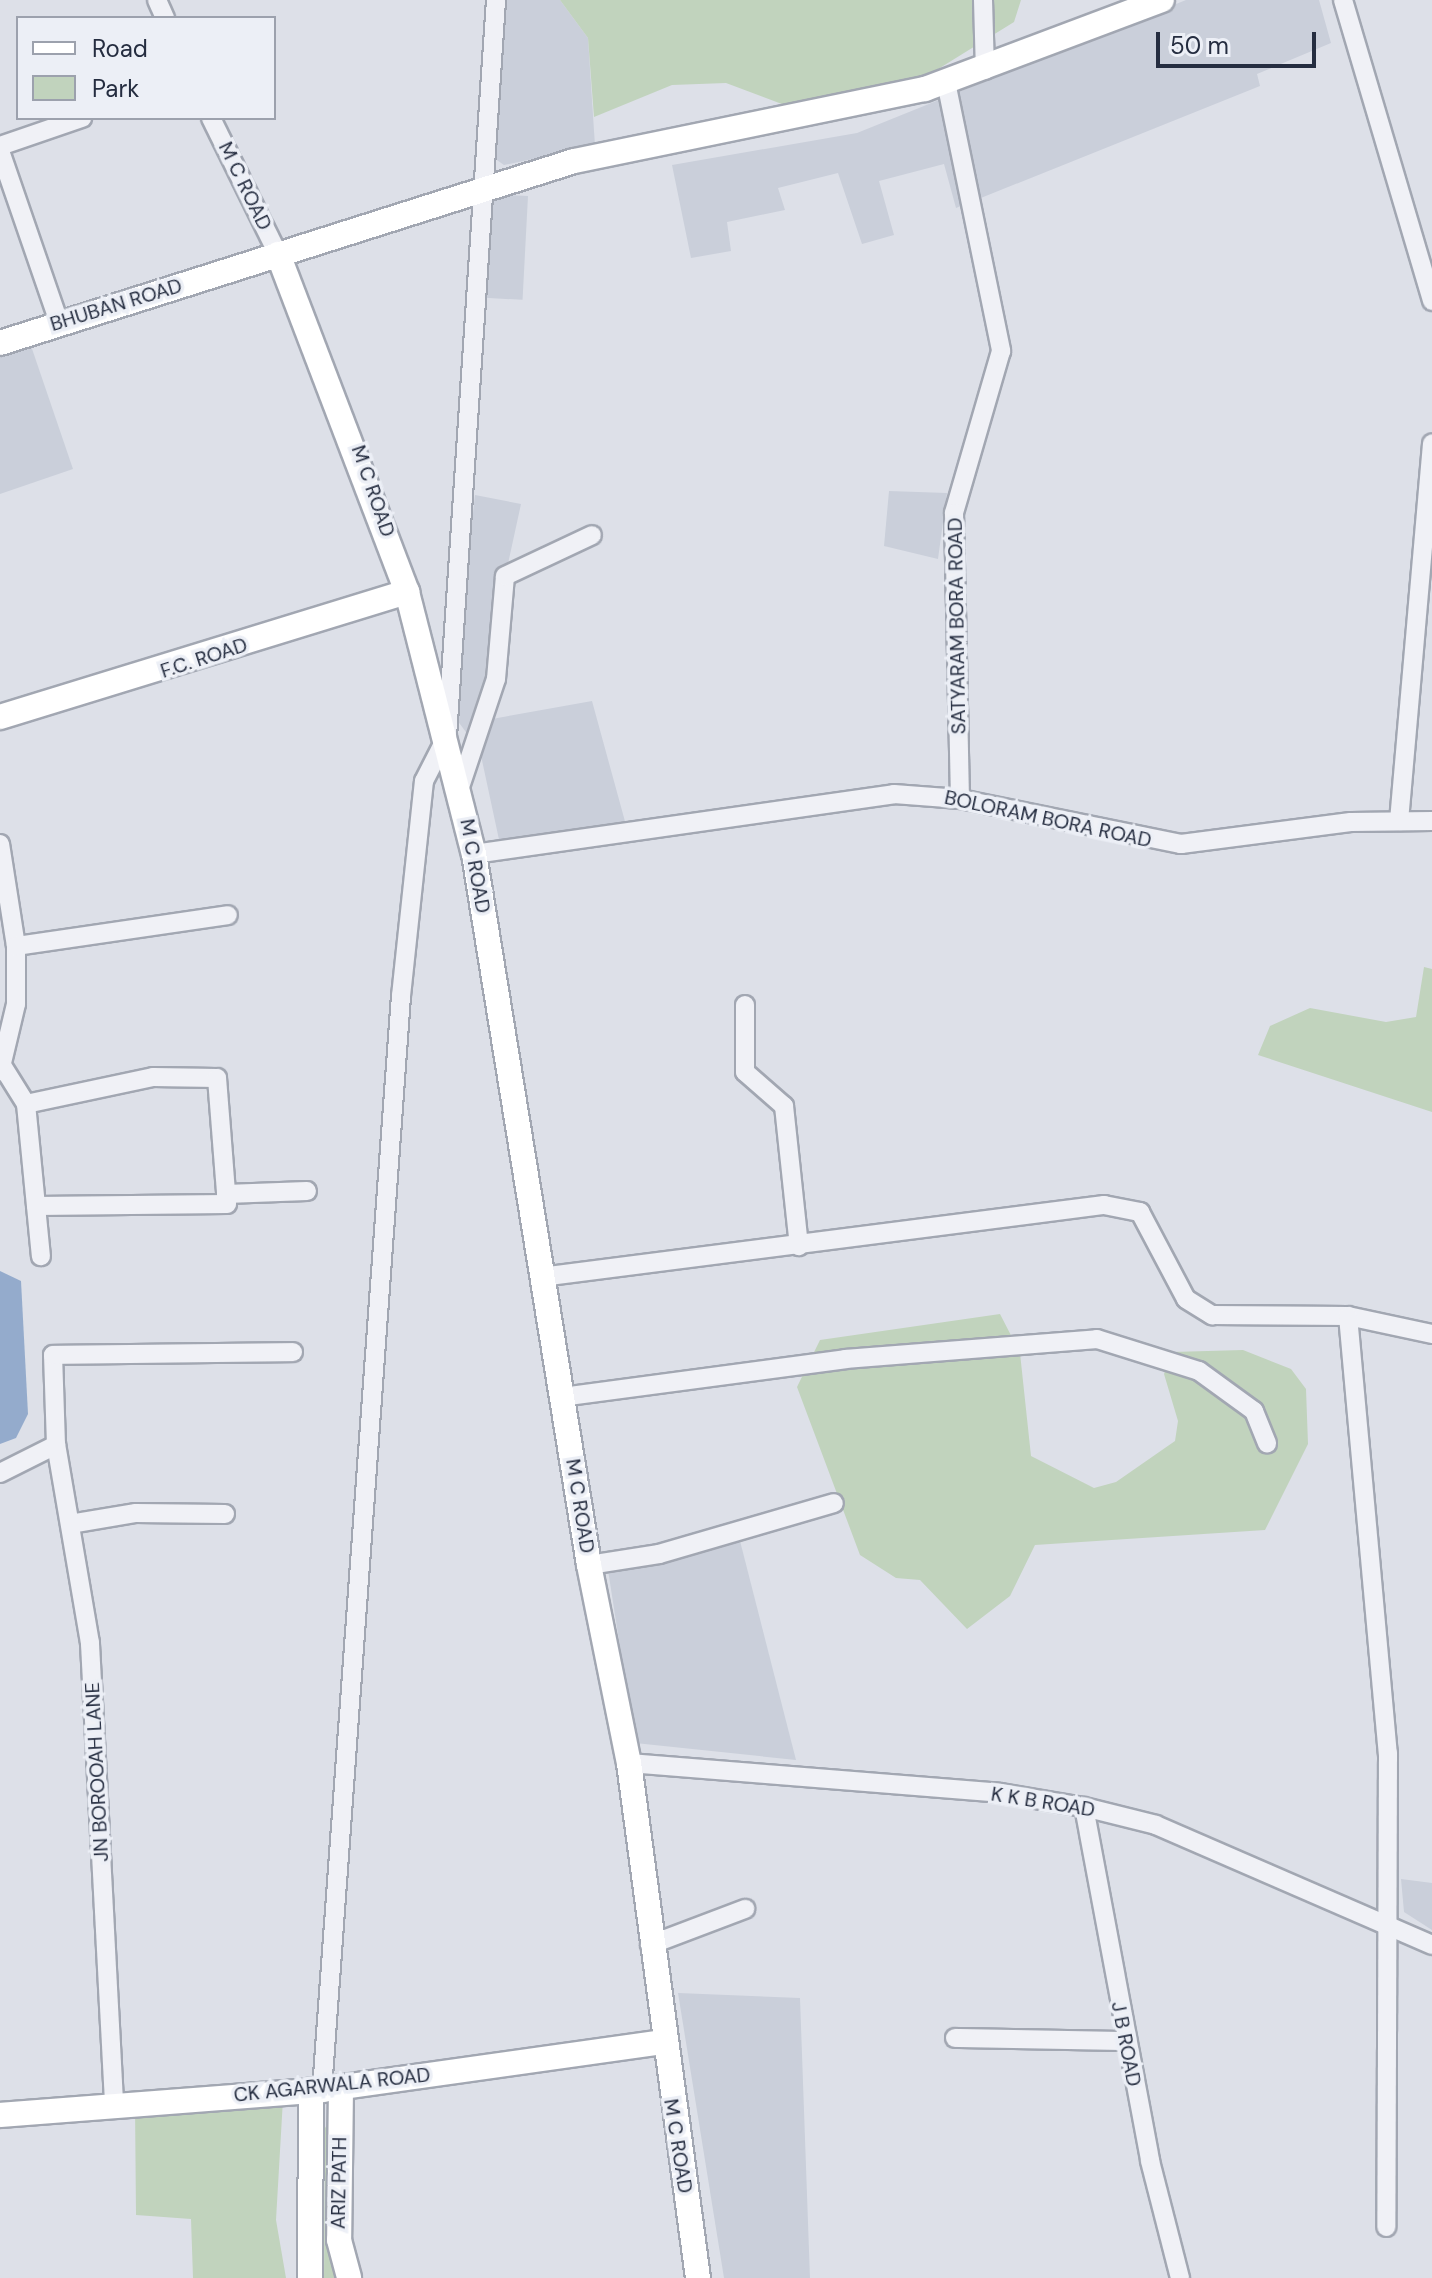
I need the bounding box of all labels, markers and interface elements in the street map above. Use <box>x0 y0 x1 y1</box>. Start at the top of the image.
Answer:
legend <box>16 16 276 120</box>
scale bar <box>1160 16 1320 66</box>
text: 50 m <box>1170 30 1229 61</box>
text: Road <box>92 33 148 64</box>
text: Park <box>92 73 139 104</box>
street label: M C ROAD <box>213 138 277 234</box>
street label: BHUBAN ROAD <box>47 274 185 336</box>
street label: M C ROAD <box>346 442 400 540</box>
street label: SATYARAM BORA ROAD <box>943 517 971 735</box>
street label: F.C. ROAD <box>158 633 250 683</box>
street label: BOLORAM BORA ROAD <box>942 785 1154 853</box>
street label: M C ROAD <box>455 817 495 915</box>
street label: M C ROAD <box>561 1457 599 1555</box>
street label: JN BOROOAH LANE <box>80 1682 114 1862</box>
street label: K K B ROAD <box>989 1782 1097 1822</box>
street label: J B ROAD <box>1106 1999 1146 2089</box>
street label: CK AGARWALA ROAD <box>232 2063 432 2107</box>
street label: M C ROAD <box>659 2097 697 2195</box>
street label: ARIZ PATH <box>326 2137 352 2229</box>

